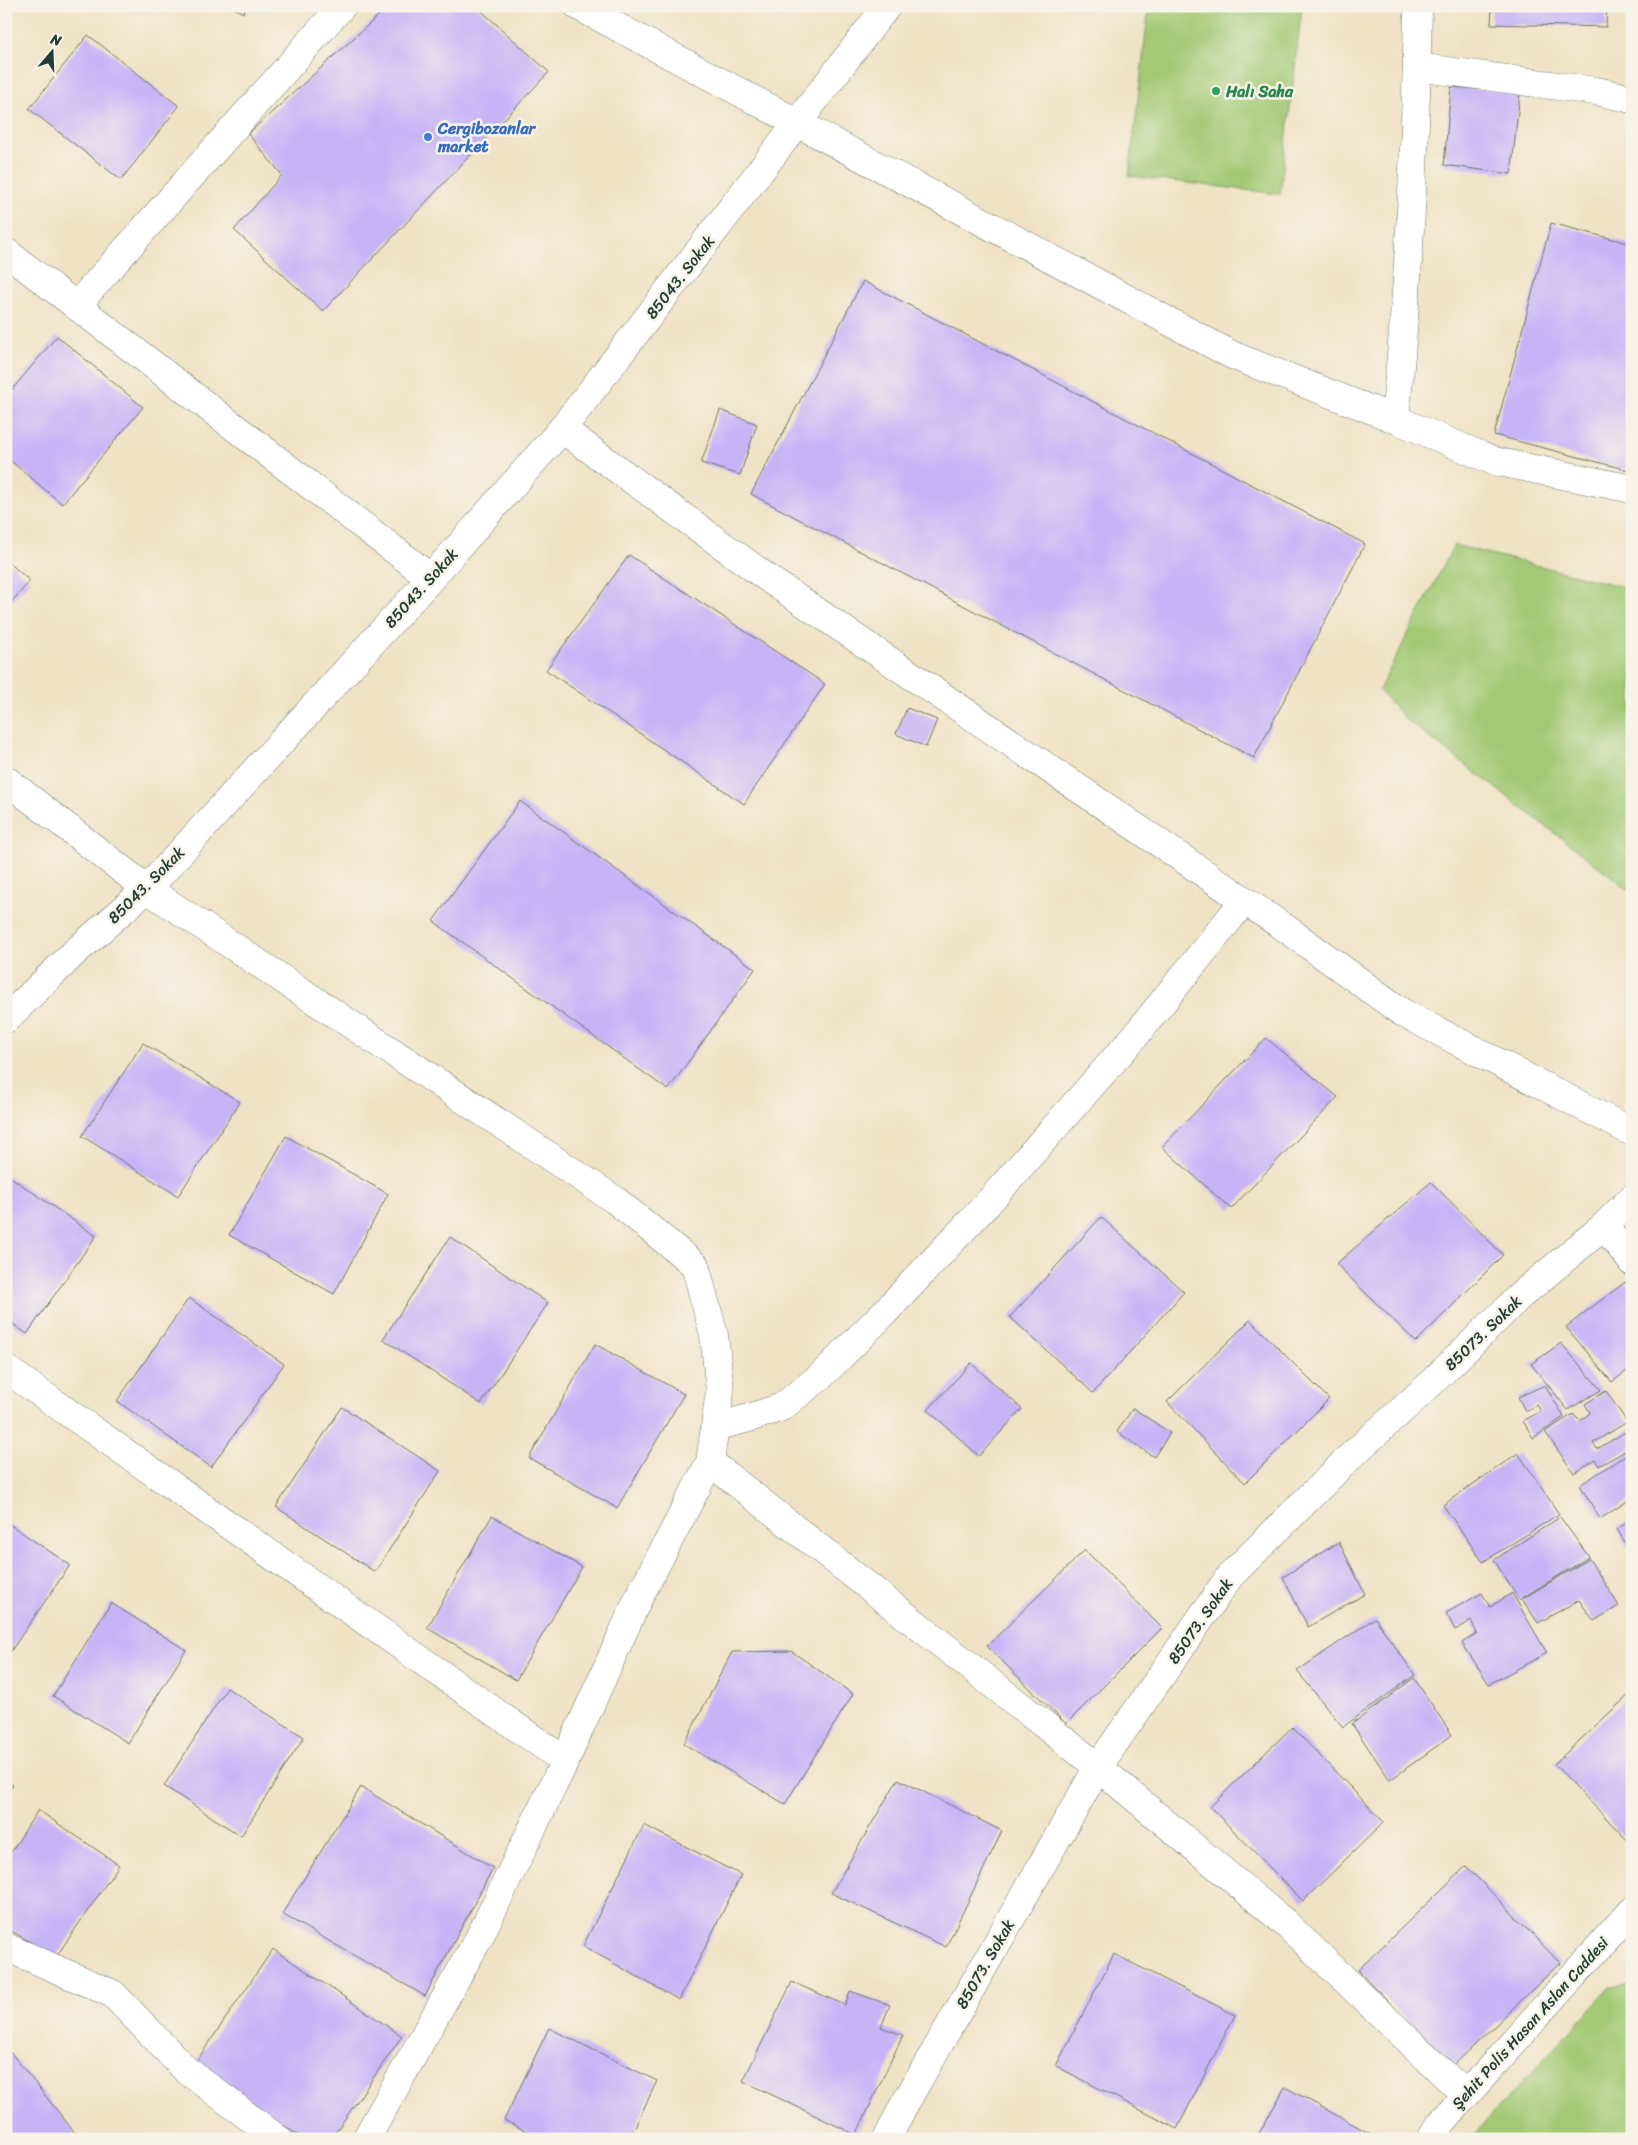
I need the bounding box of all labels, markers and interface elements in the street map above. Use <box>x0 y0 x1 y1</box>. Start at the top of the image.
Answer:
text: N <box>46 26 65 54</box>
north arrow <box>28 28 78 78</box>
place label: Halı Saha <box>1225 77 1294 106</box>
marker: Halı Saha <box>1210 85 1222 97</box>
place label: Cergibozanlar market <box>437 114 537 161</box>
marker: Cergibozanlar market <box>422 131 434 143</box>
street label: 85043. Sokak <box>638 228 723 326</box>
street label: 85043. Sokak <box>377 541 466 635</box>
street label: 85043. Sokak <box>100 839 192 931</box>
street label: 85073. Sokak <box>1437 1288 1529 1378</box>
street label: 85073. Sokak <box>1160 1571 1241 1670</box>
street label: 85073. Sokak <box>948 1913 1023 2014</box>
street label: Şehit Polis Hasan Aslan Caddesi <box>1444 1929 1616 2116</box>

